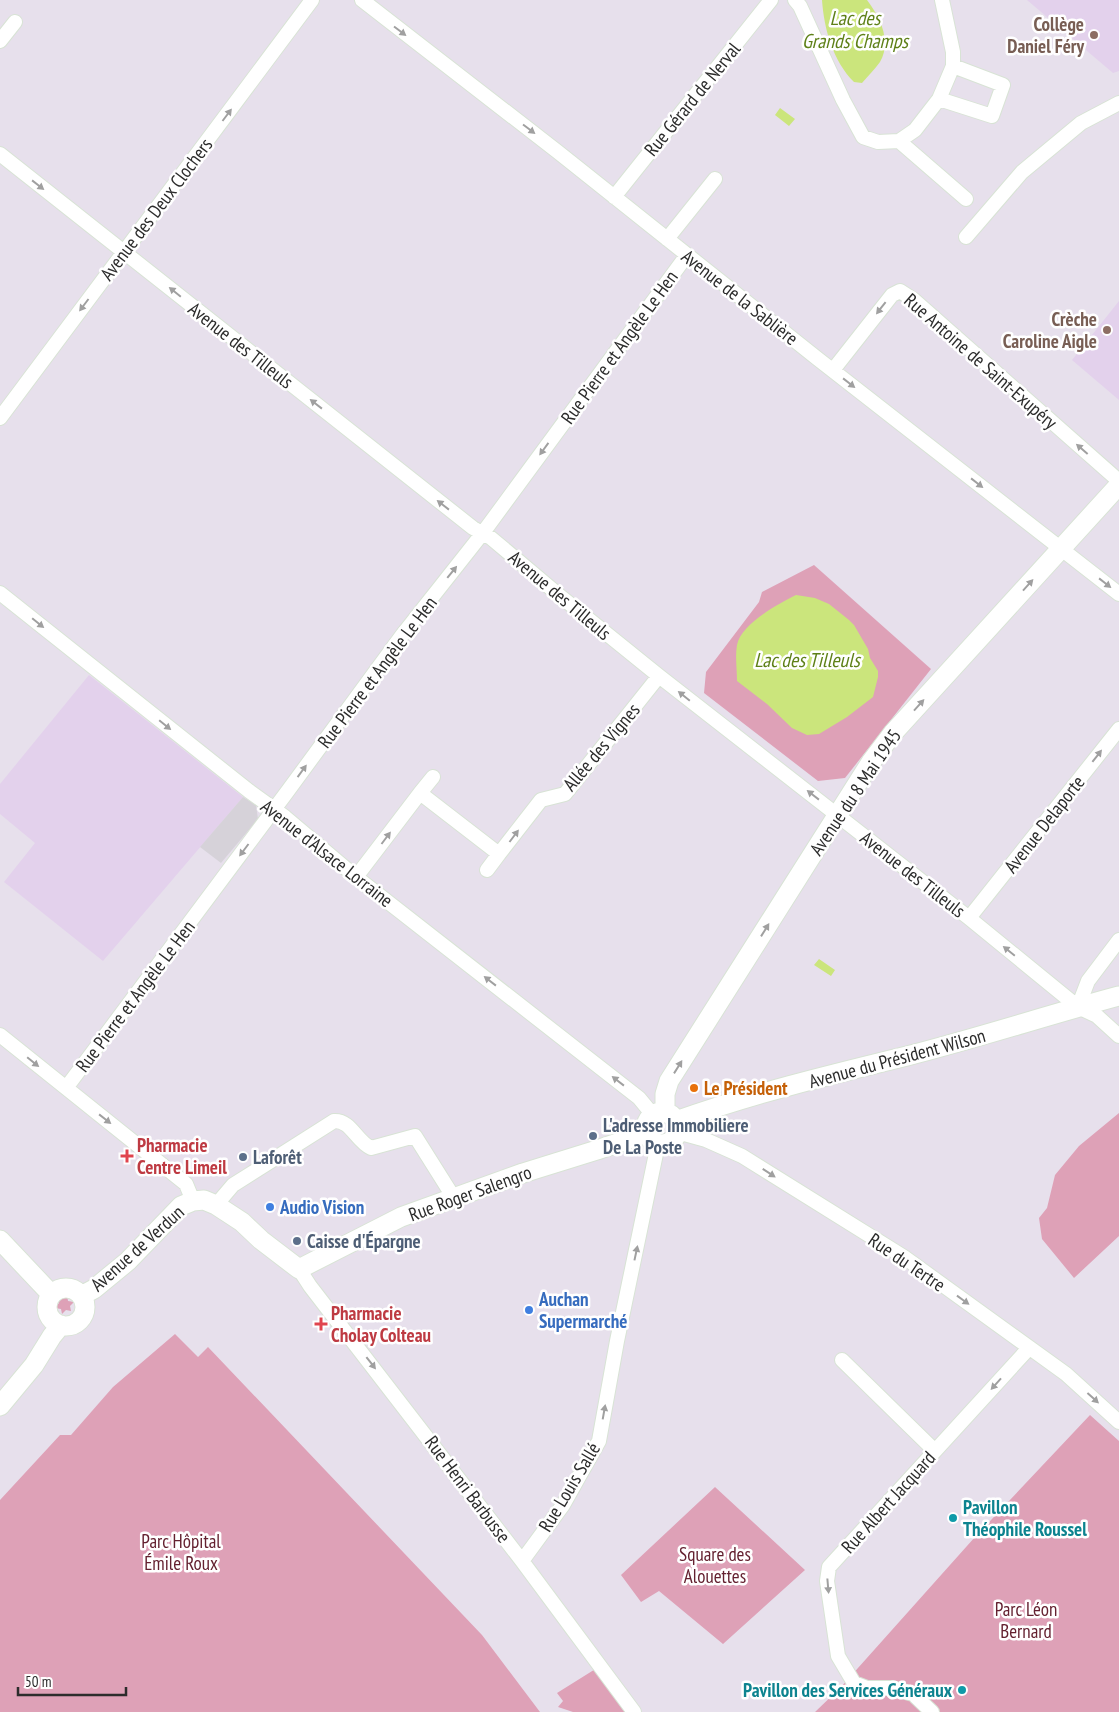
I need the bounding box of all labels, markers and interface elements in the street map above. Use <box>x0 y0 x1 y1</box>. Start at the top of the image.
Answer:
water label: Lac des Grands Champs <box>802 5 910 54</box>
place label: Collège Daniel Féry <box>1007 12 1084 58</box>
one-way arrow <box>393 25 406 36</box>
marker: Collège Daniel Féry <box>1088 29 1100 41</box>
street label: Rue Gérard de Nerval <box>639 37 746 161</box>
one-way arrow <box>221 109 232 122</box>
one-way arrow <box>522 124 535 135</box>
street label: Avenue des Deux Clochers <box>95 133 217 285</box>
one-way arrow <box>31 179 44 190</box>
street label: Avenue de la Sablière <box>677 244 803 350</box>
street label: Rue Pierre et Angèle Le Hen <box>555 266 683 428</box>
one-way arrow <box>168 287 181 298</box>
street label: Rue Antoine de Saint-Exupéry <box>900 288 1063 435</box>
street label: Avenue des Tilleuls <box>184 297 298 393</box>
one-way arrow <box>79 298 90 311</box>
one-way arrow <box>876 301 887 314</box>
place label: Crèche Caroline Aigle <box>1003 307 1097 353</box>
marker: Crèche Caroline Aigle <box>1101 324 1113 336</box>
one-way arrow <box>842 377 855 388</box>
one-way arrow <box>309 399 322 410</box>
one-way arrow <box>539 442 549 456</box>
one-way arrow <box>1077 443 1089 455</box>
one-way arrow <box>970 477 983 488</box>
one-way arrow <box>437 499 450 510</box>
street label: Avenue des Tilleuls <box>504 545 616 645</box>
one-way arrow <box>447 565 458 578</box>
one-way arrow <box>1098 577 1111 588</box>
one-way arrow <box>1022 580 1034 592</box>
street label: Rue Pierre et Angèle Le Hen <box>312 591 442 753</box>
one-way arrow <box>31 618 44 629</box>
water label: Lac des Tilleuls <box>754 647 862 673</box>
one-way arrow <box>677 691 691 701</box>
street label: Allée des Vignes <box>557 698 645 796</box>
one-way arrow <box>913 699 924 712</box>
one-way arrow <box>158 719 171 730</box>
street label: Avenue du 8 Mai 1945 <box>804 724 906 860</box>
one-way arrow <box>1092 750 1103 763</box>
one-way arrow <box>297 765 307 778</box>
street label: Avenue Delaporte <box>999 770 1090 877</box>
one-way arrow <box>807 790 820 801</box>
street label: Avenue d'Alsace Lorraine <box>256 794 398 912</box>
street label: Avenue des Tilleuls <box>856 826 970 922</box>
one-way arrow <box>508 830 519 843</box>
one-way arrow <box>381 831 391 845</box>
one-way arrow <box>239 843 249 857</box>
street label: Rue Pierre et Angèle Le Hen <box>70 915 200 1077</box>
one-way arrow <box>760 923 769 936</box>
one-way arrow <box>1003 945 1016 956</box>
one-way arrow <box>484 976 497 987</box>
street label: Avenue du Président Wilson <box>806 1023 988 1093</box>
one-way arrow <box>26 1056 39 1067</box>
one-way arrow <box>673 1060 683 1074</box>
one-way arrow <box>612 1076 625 1087</box>
place label: Le Président <box>704 1076 788 1100</box>
marker: Le Président <box>688 1082 700 1094</box>
one-way arrow <box>98 1113 111 1124</box>
place label: L'adresse Immobiliere De La Poste <box>603 1113 749 1159</box>
marker: L'adresse Immobiliere De La Poste <box>587 1130 599 1142</box>
place label: Pharmacie Centre Limeil <box>137 1133 227 1179</box>
place label: Laforêt <box>253 1145 302 1169</box>
marker: Pharmacie Centre Limeil <box>121 1150 133 1162</box>
marker: Laforêt <box>237 1151 249 1163</box>
street label: Rue Roger Salengro <box>405 1160 535 1226</box>
one-way arrow <box>762 1169 776 1178</box>
place label: Audio Vision <box>279 1195 364 1219</box>
street label: Avenue de Verdun <box>85 1200 189 1296</box>
marker: Audio Vision <box>264 1201 276 1213</box>
street label: Rue du Tertre <box>864 1228 950 1297</box>
place label: Caisse d'Épargne <box>307 1229 421 1253</box>
marker: Caisse d'Épargne <box>291 1235 303 1247</box>
one-way arrow <box>632 1246 640 1261</box>
place label: Auchan Supermarché <box>538 1287 627 1333</box>
one-way arrow <box>957 1295 970 1305</box>
place label: Pharmacie Cholay Colteau <box>331 1301 431 1347</box>
marker: Auchan Supermarché <box>523 1304 535 1316</box>
marker: Pharmacie Cholay Colteau <box>315 1318 327 1330</box>
one-way arrow <box>366 1356 376 1370</box>
one-way arrow <box>990 1377 1002 1389</box>
one-way arrow <box>1087 1392 1099 1403</box>
one-way arrow <box>600 1404 608 1420</box>
street label: Rue Henri Barbusse <box>420 1431 516 1547</box>
street label: Rue Louis Sallé <box>533 1438 605 1536</box>
street label: Rue Albert Jacquard <box>836 1446 940 1558</box>
place label: Pavillon Théophile Roussel <box>963 1495 1087 1541</box>
marker: Pavillon Théophile Roussel <box>947 1512 959 1524</box>
park label: Parc Hôpital Émile Roux <box>141 1529 221 1575</box>
park label: Square des Alouettes <box>679 1542 751 1588</box>
one-way arrow <box>824 1578 832 1594</box>
park label: Parc Léon Bernard <box>995 1597 1057 1643</box>
scale bar <box>18 1664 125 1696</box>
text: 50 m <box>25 1672 51 1691</box>
place label: Pavillon des Services Généraux <box>743 1678 953 1702</box>
marker: Pavillon des Services Généraux <box>956 1684 968 1696</box>

